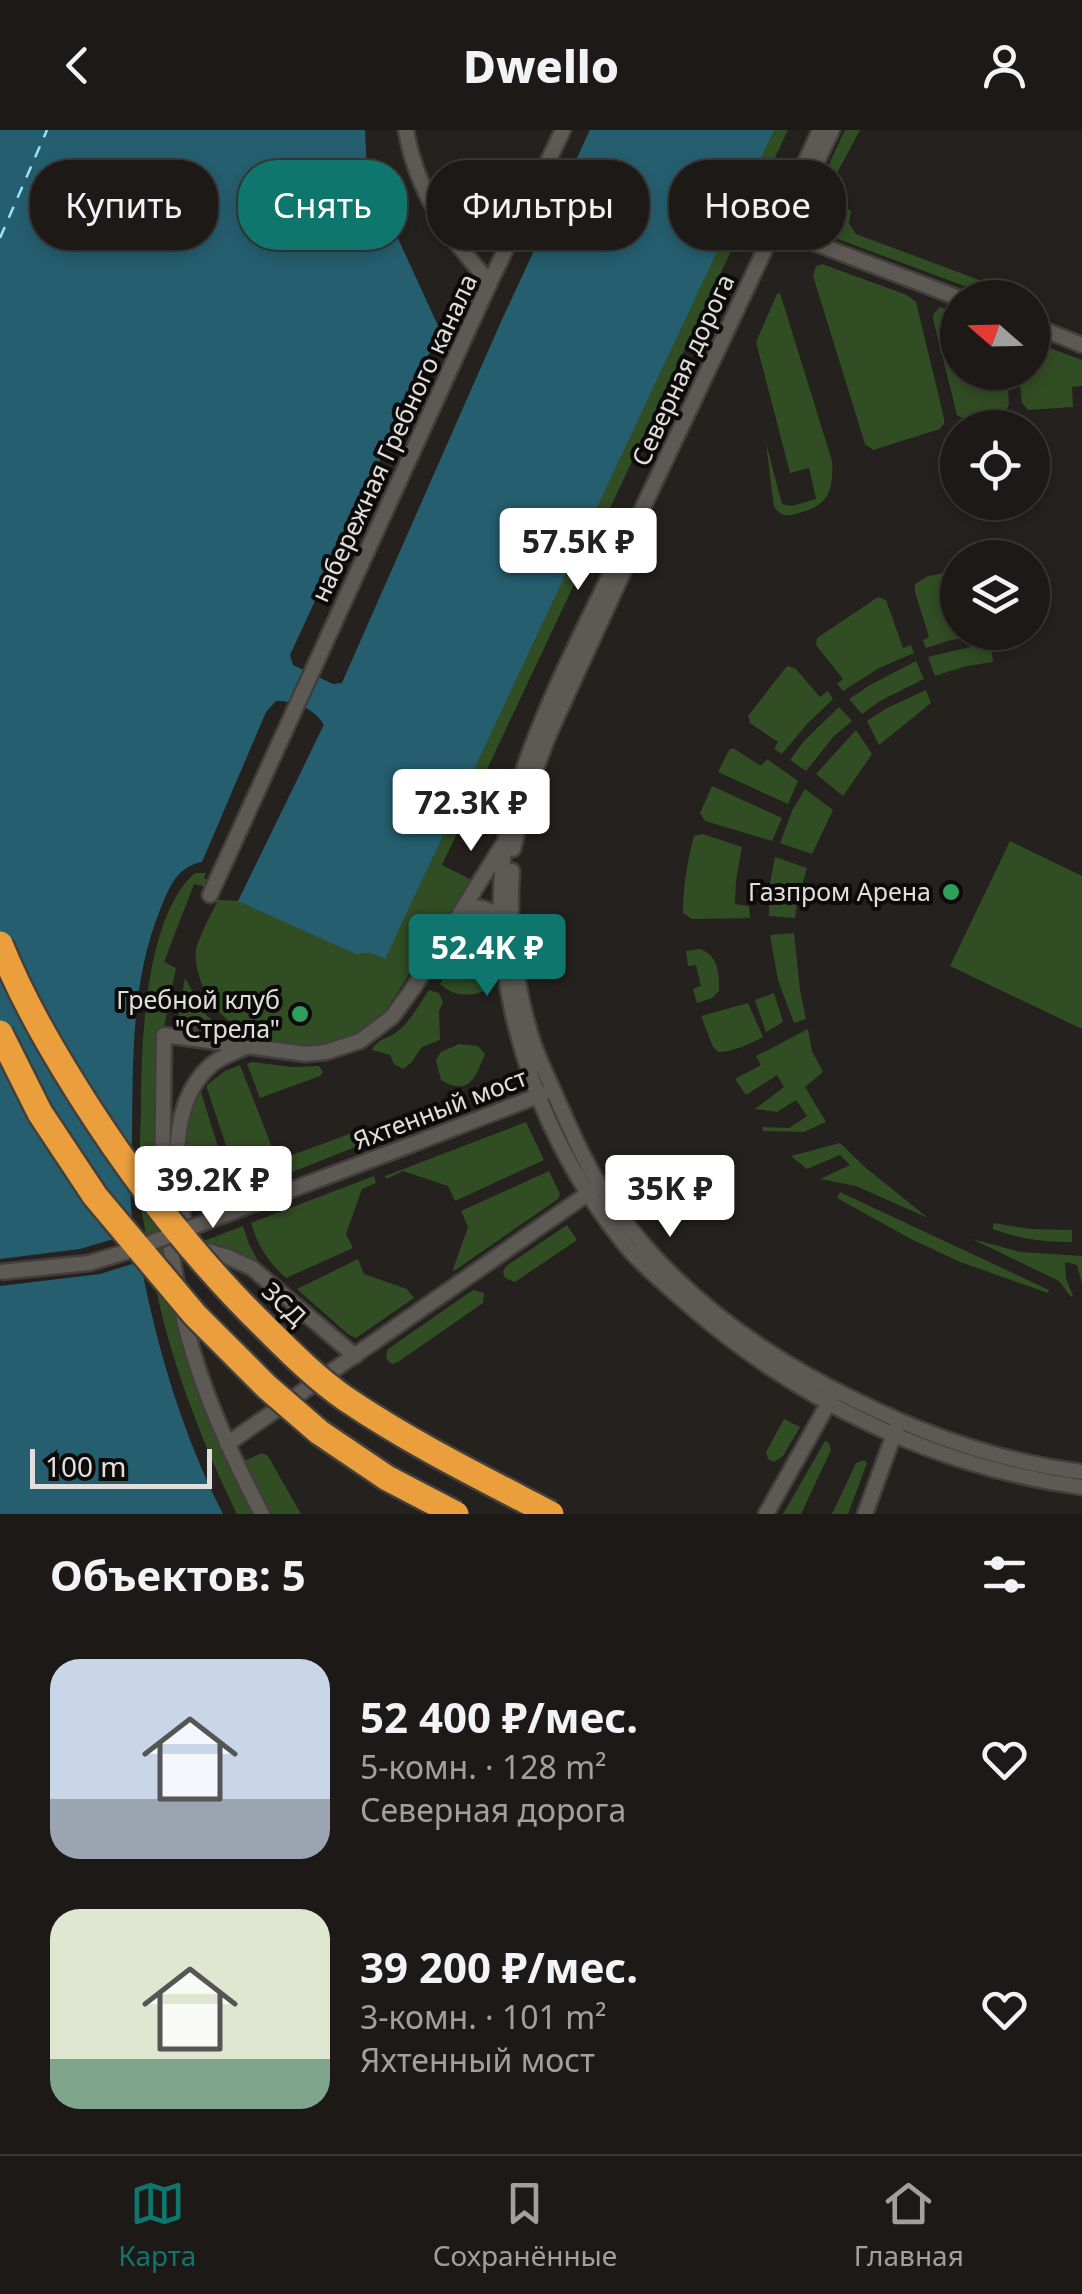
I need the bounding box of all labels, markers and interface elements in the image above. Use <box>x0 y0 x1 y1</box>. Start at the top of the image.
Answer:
text: Dwello <box>463 35 619 96</box>
icon: back <box>50 38 105 93</box>
icon: person <box>977 38 1032 93</box>
chip: Купить <box>30 160 218 250</box>
chip: Снять <box>238 160 407 250</box>
chip: Фильтры <box>427 160 649 250</box>
chip: Новое <box>669 160 846 250</box>
street label: набережная Гребного канала <box>302 268 484 607</box>
street label: Северная дорога <box>623 268 741 471</box>
north arrow <box>940 280 1050 390</box>
map controls <box>940 280 1050 650</box>
button: locate <box>940 410 1050 520</box>
pin: 57.5K ₽ <box>486 508 670 593</box>
text: 57.5K ₽ <box>522 519 634 562</box>
button: layers <box>940 540 1050 650</box>
pin: 72.3K ₽ <box>379 769 563 854</box>
text: 72.3K ₽ <box>415 780 527 823</box>
place label: Газпром Арена <box>748 874 931 908</box>
marker: Газпром Арена <box>940 881 962 903</box>
pin: 52.4K ₽ <box>395 914 579 999</box>
text: 52.4K ₽ <box>431 925 543 968</box>
place label: Гребной клуб "Стрела" <box>116 982 280 1045</box>
marker: Гребной клуб "Стрела" <box>289 1003 311 1025</box>
street label: Яхтенный мост <box>348 1059 532 1157</box>
pin: 39.2K ₽ <box>121 1146 305 1231</box>
pin: 35K ₽ <box>600 1155 740 1240</box>
text: 39.2K ₽ <box>157 1157 269 1200</box>
text: 35K ₽ <box>627 1166 713 1209</box>
street label: ЗСД <box>255 1274 314 1332</box>
scale bar <box>30 1444 212 1488</box>
text: 100 m <box>45 1447 127 1485</box>
text: Объектов: 5 <box>50 1546 306 1603</box>
icon: filters <box>977 1547 1032 1602</box>
text: 52 400 ₽/мес. <box>360 1688 638 1745</box>
icon: home <box>130 1699 250 1819</box>
icon: heart <box>977 1732 1032 1787</box>
text: 5-комн. · 128 m² <box>360 1745 606 1788</box>
text: Северная дорога <box>360 1788 626 1831</box>
text: 39 200 ₽/мес. <box>360 1938 638 1995</box>
icon: home <box>130 1949 250 2069</box>
icon: heart <box>977 1982 1032 2037</box>
text: 3-комн. · 101 m² <box>360 1995 606 2038</box>
text: Яхтенный мост <box>360 2038 595 2081</box>
tab: Карта <box>118 2176 196 2274</box>
tab: Сохранённые <box>433 2176 617 2274</box>
tab: Главная <box>854 2176 964 2274</box>

